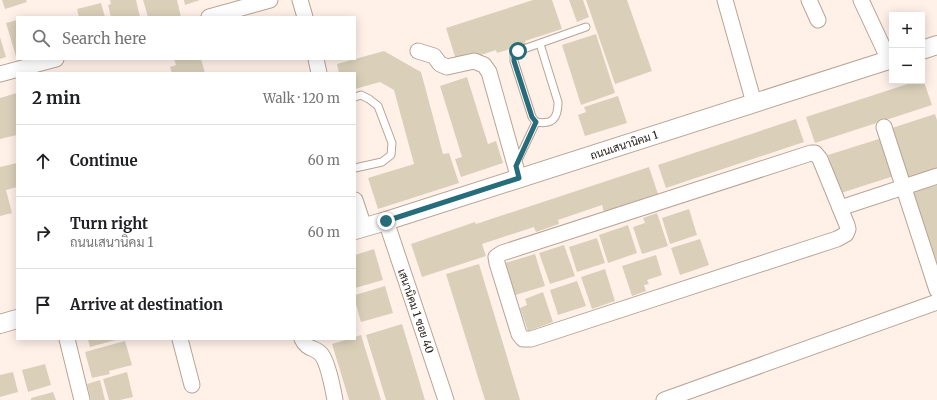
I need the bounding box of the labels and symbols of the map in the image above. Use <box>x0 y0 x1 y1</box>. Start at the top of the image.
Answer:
route start <box>509 42 527 60</box>
street label: ถนนเสนานิคม 1 <box>588 127 660 163</box>
route end <box>377 212 395 230</box>
street label: เสนานิคม 1 ซอย 40 <box>395 267 437 355</box>

